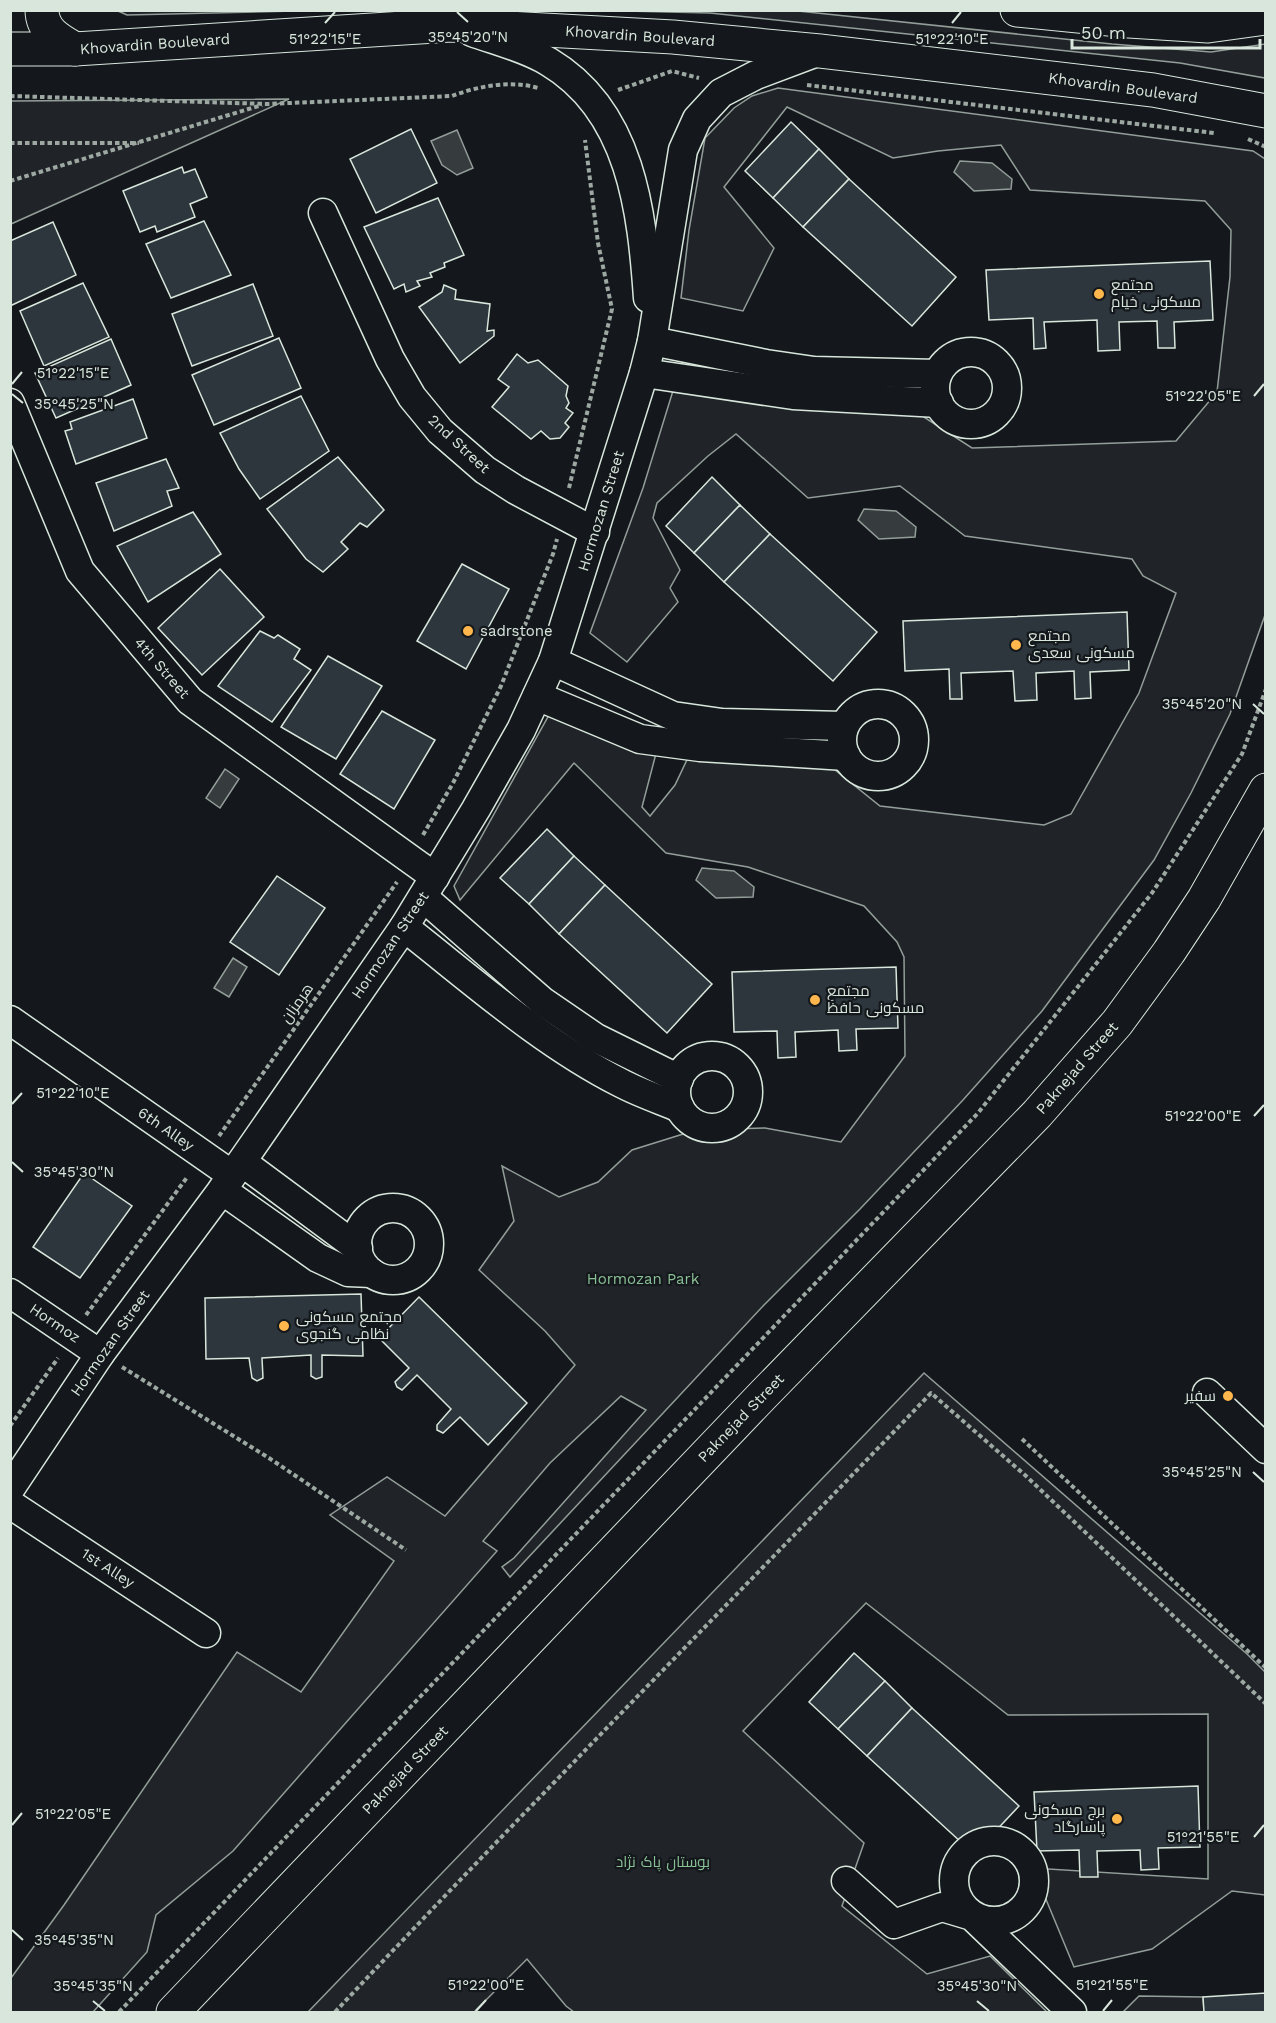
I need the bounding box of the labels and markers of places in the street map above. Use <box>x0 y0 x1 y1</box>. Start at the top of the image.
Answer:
place label: مجتمع مسکونی خیام <box>1111 276 1201 312</box>
marker: مجتمع مسکونی خیام <box>1092 287 1106 301</box>
place label: sadrstone <box>480 622 553 640</box>
marker: sadrstone <box>461 624 475 638</box>
place label: مجتمع مسکونی سعدی <box>1028 627 1135 663</box>
marker: مجتمع مسکونی سعدی <box>1009 638 1023 652</box>
place label: مجتمع مسکونی حافظ <box>827 982 924 1018</box>
marker: مجتمع مسکونی حافظ <box>808 993 822 1007</box>
place label: مجتمع مسکونی نظامی گنجوی <box>296 1308 402 1344</box>
marker: مجتمع مسکونی نظامی گنجوی <box>277 1319 291 1333</box>
place label: سفیر <box>1184 1387 1216 1405</box>
marker: سفیر <box>1221 1389 1235 1403</box>
place label: برج مسکونی پاسارگاد <box>1024 1801 1105 1837</box>
marker: برج مسکونی پاسارگاد <box>1110 1812 1124 1826</box>

